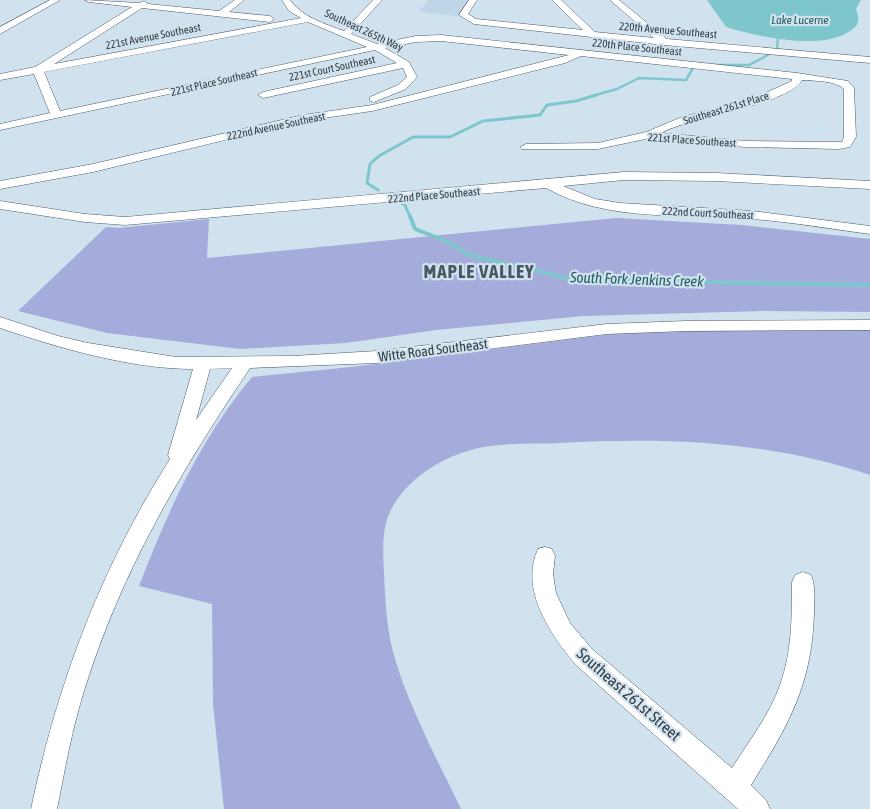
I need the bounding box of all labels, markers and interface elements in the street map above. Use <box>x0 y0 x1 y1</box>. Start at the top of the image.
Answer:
street label: Southeast 265th Way <box>323 7 406 54</box>
water label: Lake Lucerne <box>771 13 829 27</box>
street label: 220th Avenue Southeast <box>619 20 717 40</box>
street label: 221st Avenue Southeast <box>104 21 202 51</box>
street label: 220th Place Southeast <box>591 36 683 58</box>
street label: 221st Court Southeast <box>288 53 376 83</box>
street label: 221st Place Southeast <box>169 66 259 98</box>
street label: Southeast 261st Place <box>682 89 770 127</box>
street label: 222nd Avenue Southeast <box>226 110 326 142</box>
street label: 221st Place Southeast <box>647 131 737 149</box>
street label: 222nd Place Southeast <box>387 185 481 205</box>
street label: 222nd Court Southeast <box>662 205 754 221</box>
district label: MAPLE VALLEY <box>424 260 534 282</box>
water label: South Fork Jenkins Creek <box>569 268 705 290</box>
street label: Witte Road Southeast <box>377 335 489 365</box>
street label: Southeast 261st Street <box>573 644 685 744</box>

